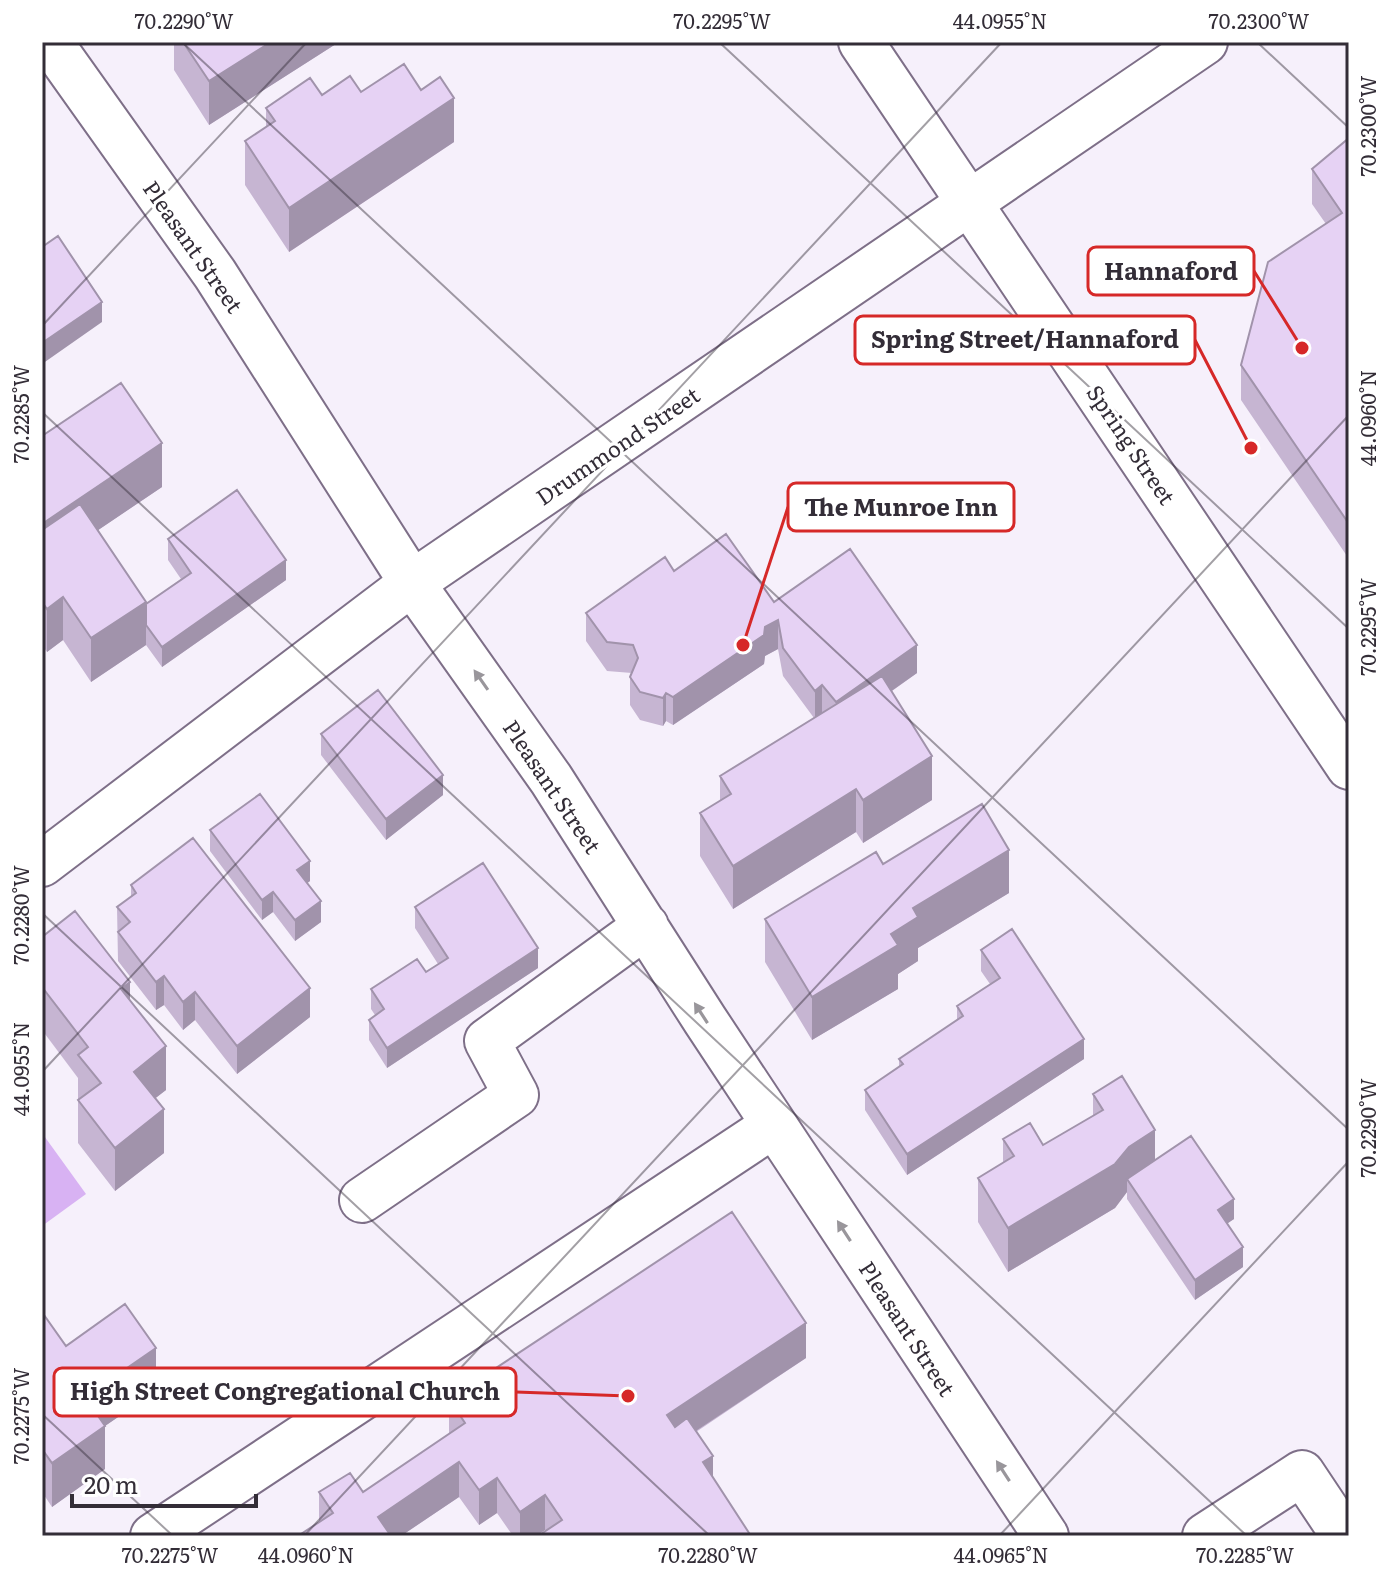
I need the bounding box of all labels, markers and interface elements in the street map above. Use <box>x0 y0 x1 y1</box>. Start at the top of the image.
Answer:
text: 70.2290°W <box>134 5 234 35</box>
text: 70.2295°W <box>673 5 771 35</box>
text: 44.0955°N <box>953 5 1047 35</box>
text: 70.2300°W <box>1209 5 1310 35</box>
text: 70.2300°W <box>1352 75 1382 176</box>
street label: Pleasant Street <box>136 173 252 319</box>
callout: Hannaford <box>1088 247 1254 295</box>
text: Hannaford <box>1104 252 1238 287</box>
callout: Spring Street/Hannaford <box>855 316 1195 364</box>
text: Spring Street/Hannaford <box>871 320 1179 355</box>
text: 70.2285°W <box>5 365 35 463</box>
text: 44.0960°N <box>1352 370 1382 466</box>
street label: Spring Street <box>1080 377 1184 511</box>
street label: Drummond Street <box>528 378 706 512</box>
callout: The Munroe Inn <box>788 483 1014 531</box>
text: The Munroe Inn <box>804 488 998 523</box>
text: 70.2295°W <box>1352 578 1382 676</box>
one-way arrow <box>474 669 489 690</box>
street label: Pleasant Street <box>496 712 610 860</box>
text: 70.2280°W <box>5 865 35 965</box>
one-way arrow <box>694 1003 709 1024</box>
text: 44.0955°N <box>5 1022 35 1116</box>
text: 70.2290°W <box>1352 1078 1382 1178</box>
one-way arrow <box>837 1220 852 1241</box>
street label: Pleasant Street <box>852 1254 964 1402</box>
text: 70.2275°W <box>5 1368 35 1464</box>
callout: High Street Congregational Church <box>54 1368 516 1416</box>
text: High Street Congregational Church <box>70 1372 500 1407</box>
scale bar <box>72 1458 256 1508</box>
one-way arrow <box>996 1460 1011 1482</box>
text: 20 m <box>84 1466 138 1501</box>
text: 70.2275°W <box>122 1539 218 1569</box>
text: 44.0960°N <box>258 1539 354 1569</box>
text: 70.2280°W <box>658 1539 758 1569</box>
text: 44.0965°N <box>954 1539 1048 1569</box>
text: 70.2285°W <box>1196 1539 1294 1569</box>

